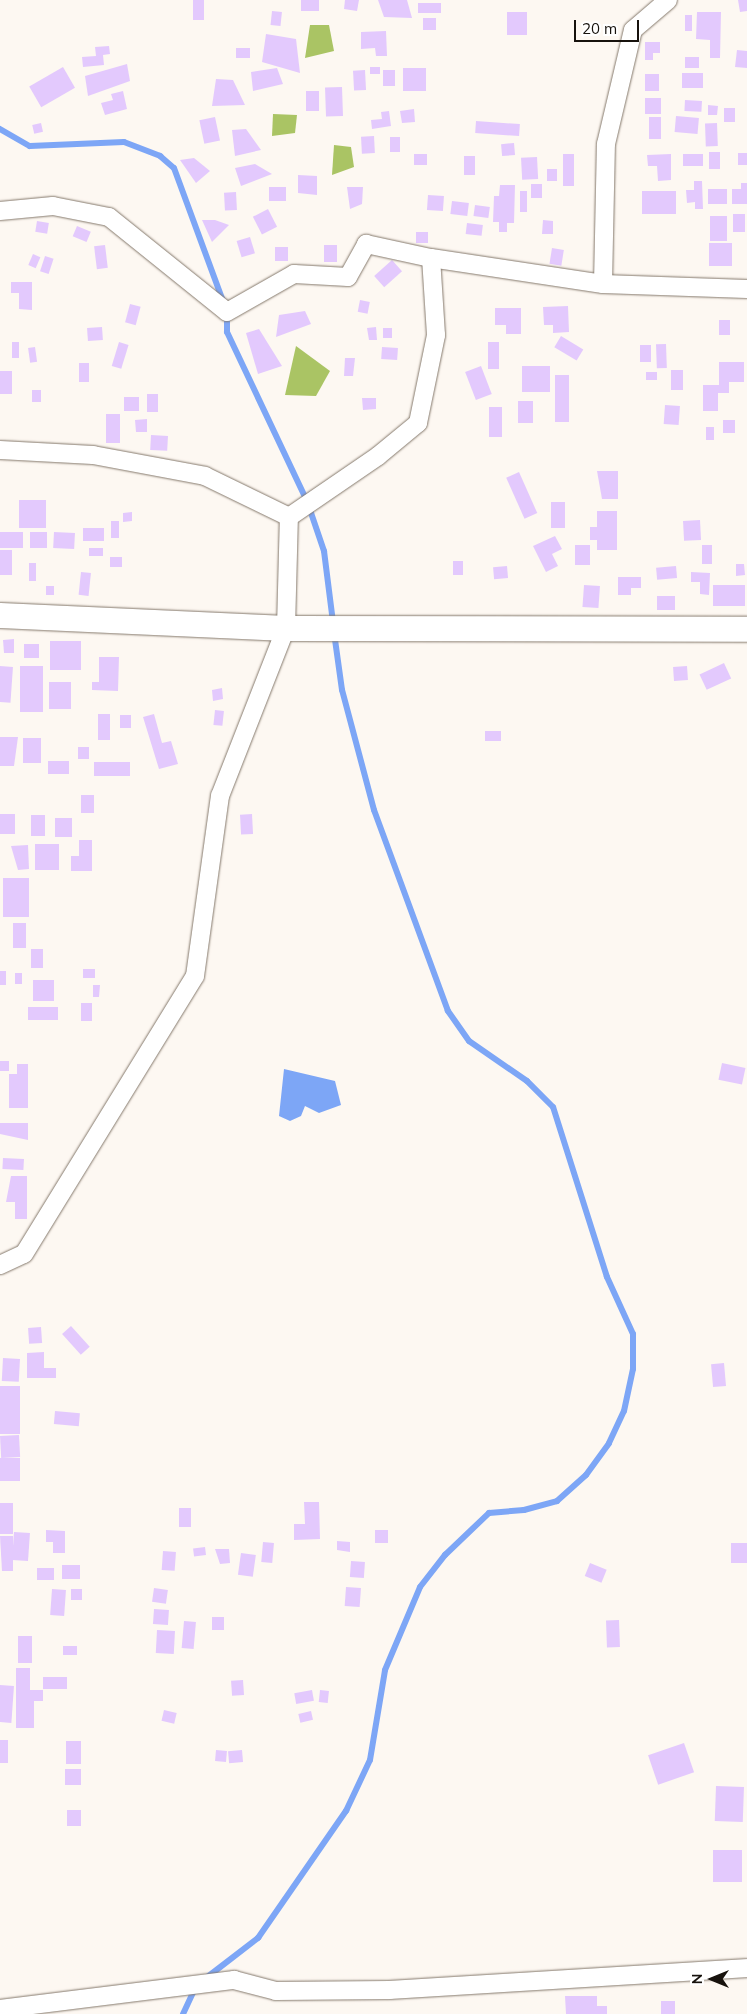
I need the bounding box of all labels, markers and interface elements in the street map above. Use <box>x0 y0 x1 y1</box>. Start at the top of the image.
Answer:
scale bar <box>577 10 642 42</box>
text: 20 m <box>582 19 617 38</box>
north arrow <box>687 1954 737 2004</box>
text: N <box>688 1974 706 1984</box>

